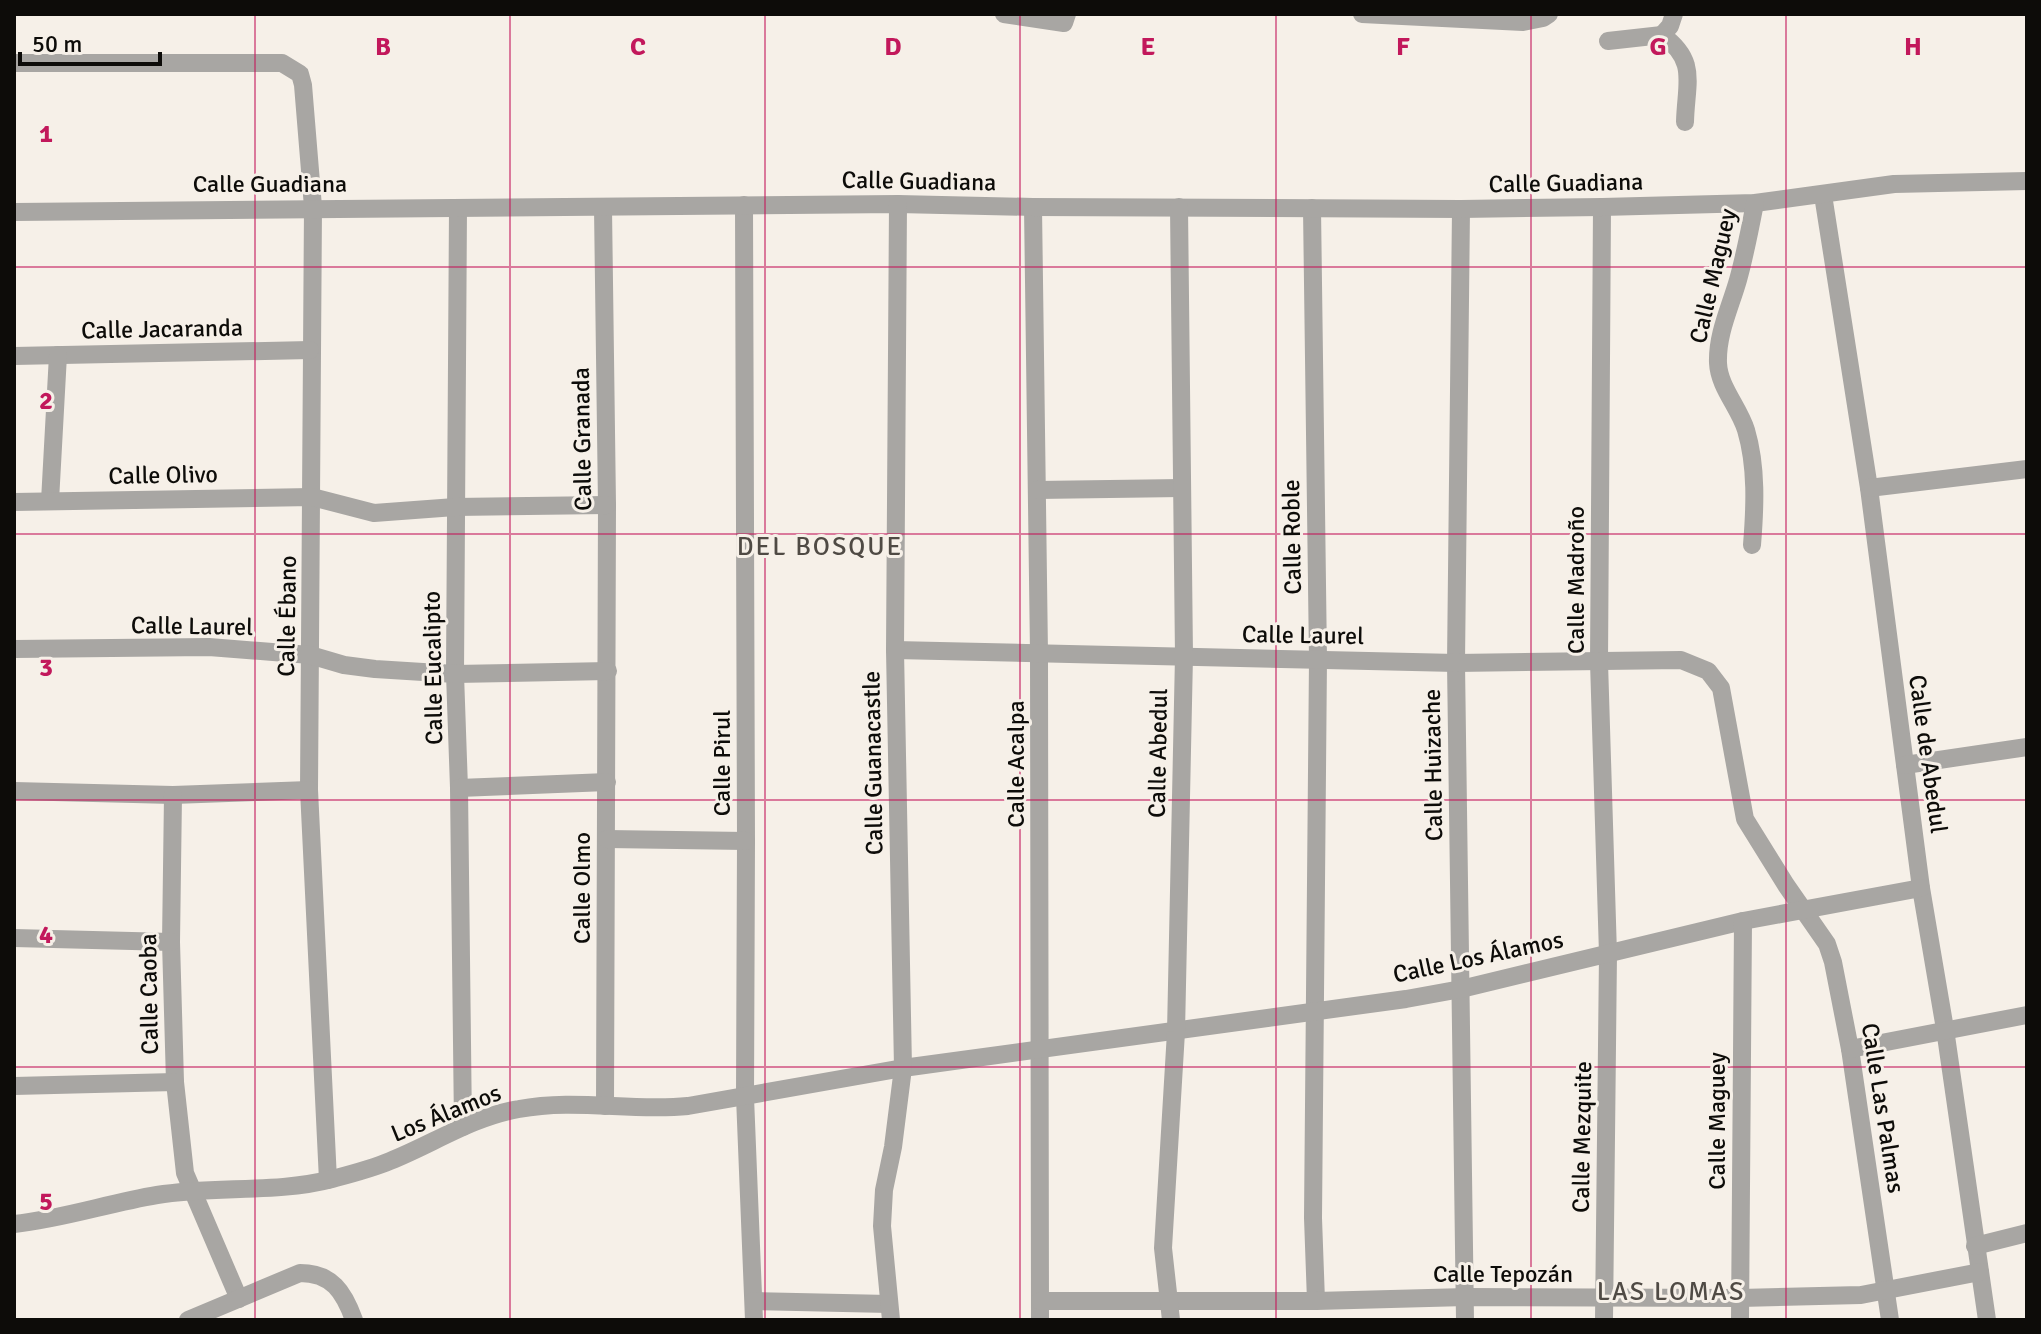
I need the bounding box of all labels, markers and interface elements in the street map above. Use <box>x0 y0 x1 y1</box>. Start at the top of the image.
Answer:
scale bar <box>20 16 160 66</box>
text: 50 m <box>32 29 82 59</box>
text: B <box>375 31 391 63</box>
text: C <box>630 31 646 63</box>
text: D <box>884 31 902 63</box>
text: E <box>1141 31 1155 63</box>
text: F <box>1396 31 1410 63</box>
text: G <box>1649 31 1667 63</box>
text: H <box>1904 31 1922 63</box>
text: 1 <box>39 118 53 150</box>
street label: Calle Guadiana <box>841 165 997 197</box>
street label: Calle Guadiana <box>1488 167 1644 199</box>
street label: Calle Guadiana <box>193 169 347 199</box>
street label: Calle Maguey <box>1683 206 1743 346</box>
street label: Calle Jacaranda <box>81 313 243 345</box>
street label: Calle Granada <box>566 367 598 511</box>
text: 2 <box>39 385 53 417</box>
street label: Calle Olivo <box>108 459 218 491</box>
street label: Calle Roble <box>1276 479 1308 595</box>
street label: Calle Madroño <box>1561 506 1591 654</box>
district label: DEL BOSQUE <box>737 531 903 563</box>
street label: Calle Ébano <box>271 555 303 677</box>
street label: Calle Eucalipto <box>417 591 449 745</box>
street label: Calle Laurel <box>131 610 253 642</box>
street label: Calle Laurel <box>1242 619 1364 651</box>
text: 3 <box>39 652 53 684</box>
street label: Calle Guanacastle <box>856 671 890 855</box>
street label: Calle de Abedul <box>1902 673 1954 835</box>
street label: Calle Abedul <box>1142 688 1174 818</box>
street label: Calle Huizache <box>1417 689 1449 841</box>
street label: Calle Acalpa <box>1001 700 1031 828</box>
street label: Calle Pirul <box>707 710 737 816</box>
street label: Calle Olmo <box>567 832 597 944</box>
text: 4 <box>39 919 53 951</box>
street label: Calle Los Álamos <box>1390 924 1566 990</box>
street label: Calle Caoba <box>133 933 165 1055</box>
street label: Calle Las Palmas <box>1855 1021 1911 1195</box>
street label: Calle Maguey <box>1702 1052 1732 1190</box>
street label: Calle Mezquite <box>1566 1061 1598 1213</box>
street label: Los Álamos <box>387 1077 505 1149</box>
text: 5 <box>39 1186 53 1218</box>
street label: Calle Tepozán <box>1433 1259 1573 1289</box>
district label: LAS LOMAS <box>1597 1276 1745 1308</box>

